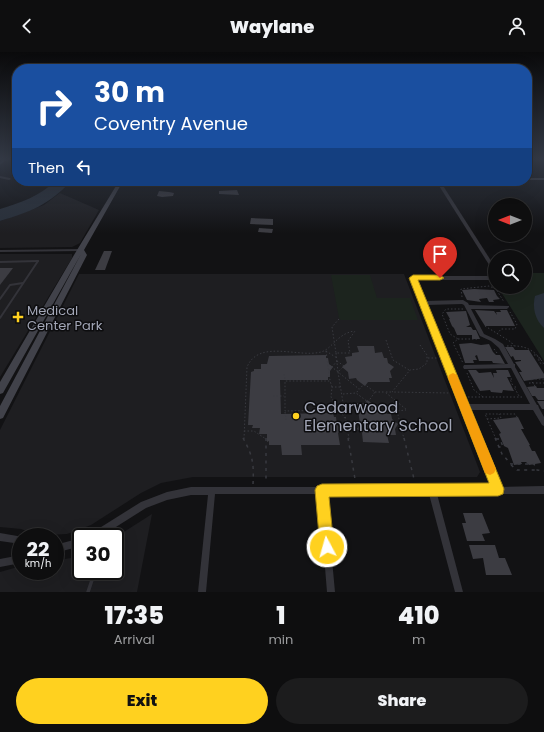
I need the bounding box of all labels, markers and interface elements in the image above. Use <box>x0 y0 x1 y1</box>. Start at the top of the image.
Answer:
text: Waylane <box>230 14 314 39</box>
icon: back <box>16 15 38 37</box>
icon: person <box>506 15 528 37</box>
text: 30 m <box>94 73 165 112</box>
icon: right <box>28 80 80 132</box>
text: Coventry Avenue <box>94 111 248 136</box>
icon: left <box>73 156 95 178</box>
text: Then <box>28 157 65 178</box>
north arrow <box>488 198 532 242</box>
map controls <box>488 198 532 294</box>
pin <box>423 237 457 278</box>
icon: arrive <box>429 243 451 265</box>
button: search <box>488 250 532 294</box>
place label: Medical Center Park <box>27 301 103 335</box>
marker: Medical Center Park <box>12 311 24 323</box>
place label: Cedarwood Elementary School <box>304 396 452 437</box>
marker: Cedarwood Elementary School <box>291 411 301 421</box>
position arrow <box>306 526 348 568</box>
speed limit sign: 30 <box>72 528 124 580</box>
text: 22 <box>27 535 49 563</box>
text: km/h <box>25 556 51 571</box>
text: 17:35 <box>104 599 164 632</box>
text: 1 <box>276 599 286 632</box>
text: 410 <box>398 599 439 632</box>
text: Arrival <box>114 630 155 649</box>
text: min <box>268 630 293 649</box>
text: m <box>412 630 425 649</box>
button: Exit <box>16 678 268 724</box>
button: Share <box>276 678 528 724</box>

